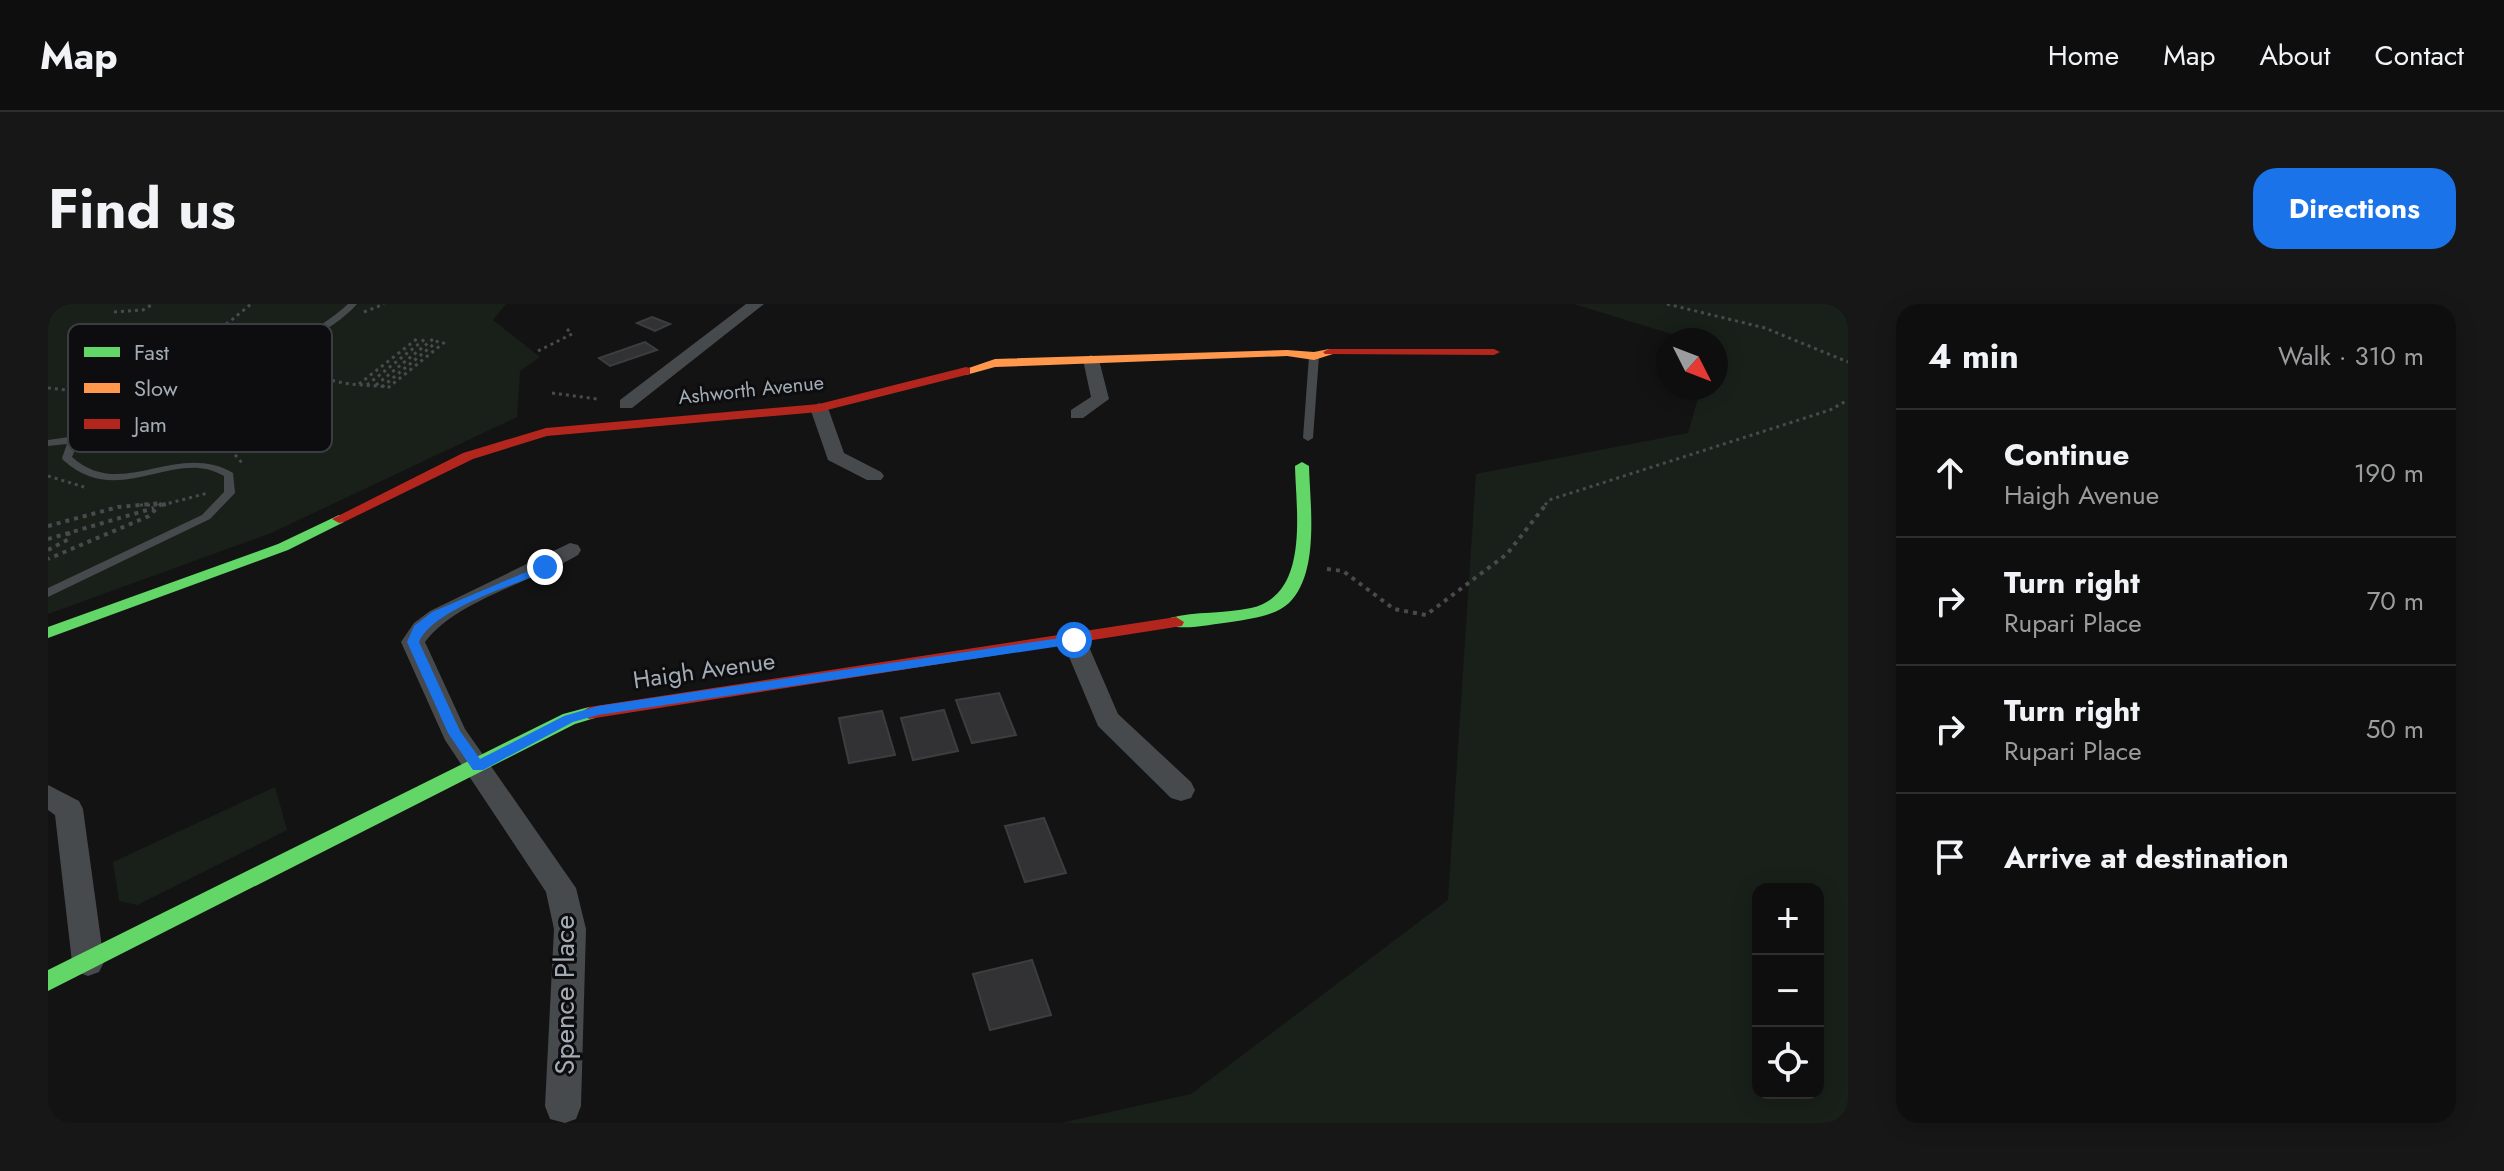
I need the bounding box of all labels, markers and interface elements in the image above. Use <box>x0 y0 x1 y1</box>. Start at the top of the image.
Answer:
text: Map <box>40 28 118 83</box>
text: Home <box>2048 35 2119 76</box>
text: Map <box>2163 35 2215 76</box>
text: About <box>2259 35 2331 76</box>
text: Contact <box>2375 35 2464 76</box>
text: Find us <box>48 168 236 249</box>
button: Directions <box>2253 168 2456 249</box>
legend <box>68 324 332 452</box>
north arrow <box>1656 328 1728 400</box>
text: 4 min <box>1928 332 2019 381</box>
text: Fast <box>134 336 170 368</box>
text: Walk · 310 m <box>2278 337 2424 375</box>
street label: Ashworth Avenue <box>677 368 825 412</box>
text: Slow <box>134 372 178 404</box>
text: Jam <box>131 408 167 440</box>
text: Continue <box>2004 433 2130 476</box>
icon: ahead <box>1928 451 1972 495</box>
text: 190 m <box>2354 454 2424 492</box>
text: Haigh Avenue <box>2004 476 2159 514</box>
route end <box>527 549 563 585</box>
text: Turn right <box>2004 561 2140 604</box>
icon: right <box>1928 579 1972 623</box>
text: 70 m <box>2367 582 2424 620</box>
text: Rupari Place <box>2004 604 2142 642</box>
route start <box>1056 622 1092 658</box>
street label: Haigh Avenue <box>631 643 777 697</box>
text: Turn right <box>2004 689 2140 732</box>
icon: right <box>1928 707 1972 751</box>
text: 50 m <box>2366 710 2424 748</box>
text: Rupari Place <box>2004 732 2142 770</box>
icon: arrive <box>1928 835 1972 879</box>
text: Arrive at destination <box>2004 836 2289 879</box>
map controls <box>1752 883 1824 1099</box>
button: + <box>1752 883 1824 955</box>
street label: Spence Place <box>544 915 585 1075</box>
button: − <box>1752 955 1824 1027</box>
button: locate <box>1752 1027 1824 1099</box>

